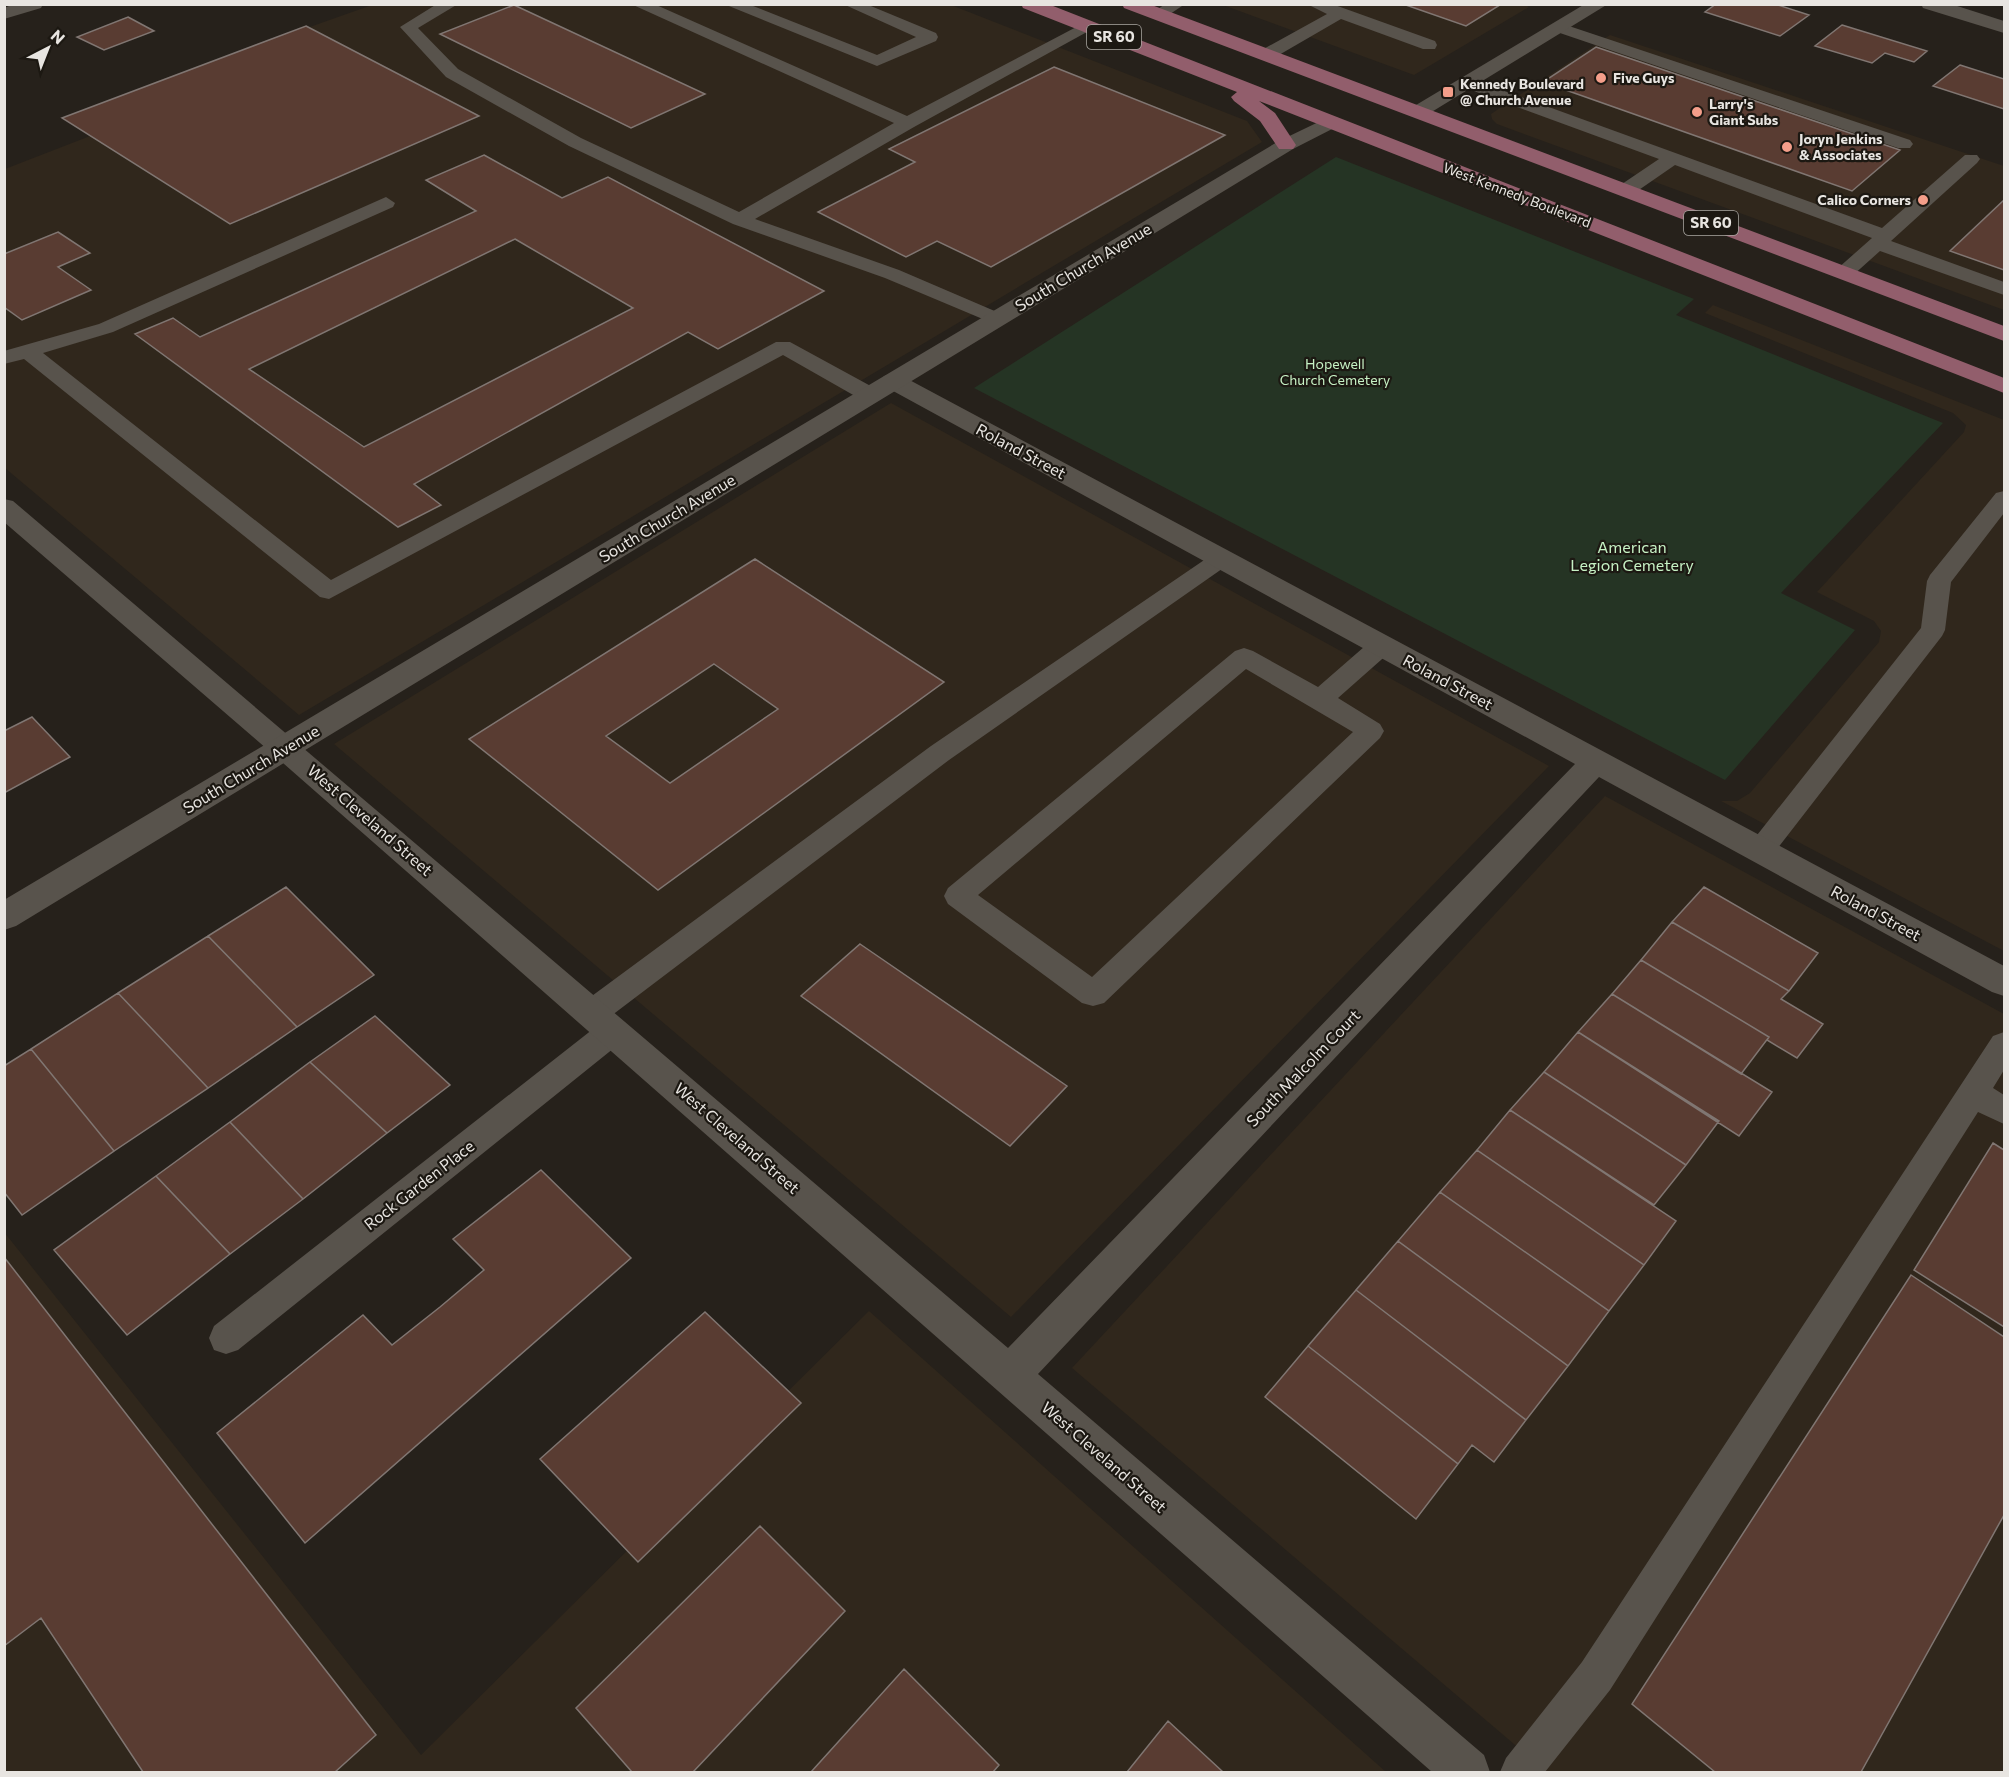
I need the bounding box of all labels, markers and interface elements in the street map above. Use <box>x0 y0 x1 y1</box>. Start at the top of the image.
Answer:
north arrow <box>18 18 78 78</box>
text: N <box>48 25 69 48</box>
road number: SR 60 <box>1087 25 1141 49</box>
place label: Five Guys <box>1613 69 1675 86</box>
marker: Five Guys <box>1594 71 1608 85</box>
place label: Kennedy Boulevard @ Church Avenue <box>1460 75 1584 108</box>
marker: Kennedy Boulevard @ Church Avenue <box>1441 85 1455 99</box>
place label: Larry's Giant Subs <box>1709 95 1779 128</box>
marker: Larry's Giant Subs <box>1690 105 1704 119</box>
place label: Joryn Jenkins & Associates <box>1799 130 1883 163</box>
marker: Joryn Jenkins & Associates <box>1780 140 1794 154</box>
street label: West Kennedy Boulevard <box>1441 158 1593 231</box>
place label: Calico Corners <box>1817 191 1911 208</box>
marker: Calico Corners <box>1916 193 1930 207</box>
road number: SR 60 <box>1684 211 1738 235</box>
street label: South Church Avenue <box>1011 218 1154 315</box>
park label: Hopewell Church Cemetery <box>1280 355 1390 388</box>
street label: Roland Street <box>973 419 1070 482</box>
street label: South Church Avenue <box>595 469 738 566</box>
park label: American Legion Cemetery <box>1570 537 1694 574</box>
street label: Roland Street <box>1400 650 1497 713</box>
street label: South Church Avenue <box>179 720 322 817</box>
street label: West Cleveland Street <box>304 760 437 879</box>
street label: Roland Street <box>1828 881 1925 944</box>
street label: South Malcolm Court <box>1242 1005 1364 1130</box>
street label: West Cleveland Street <box>671 1078 804 1197</box>
street label: Rock Garden Place <box>360 1136 477 1233</box>
street label: West Cleveland Street <box>1038 1397 1171 1516</box>

